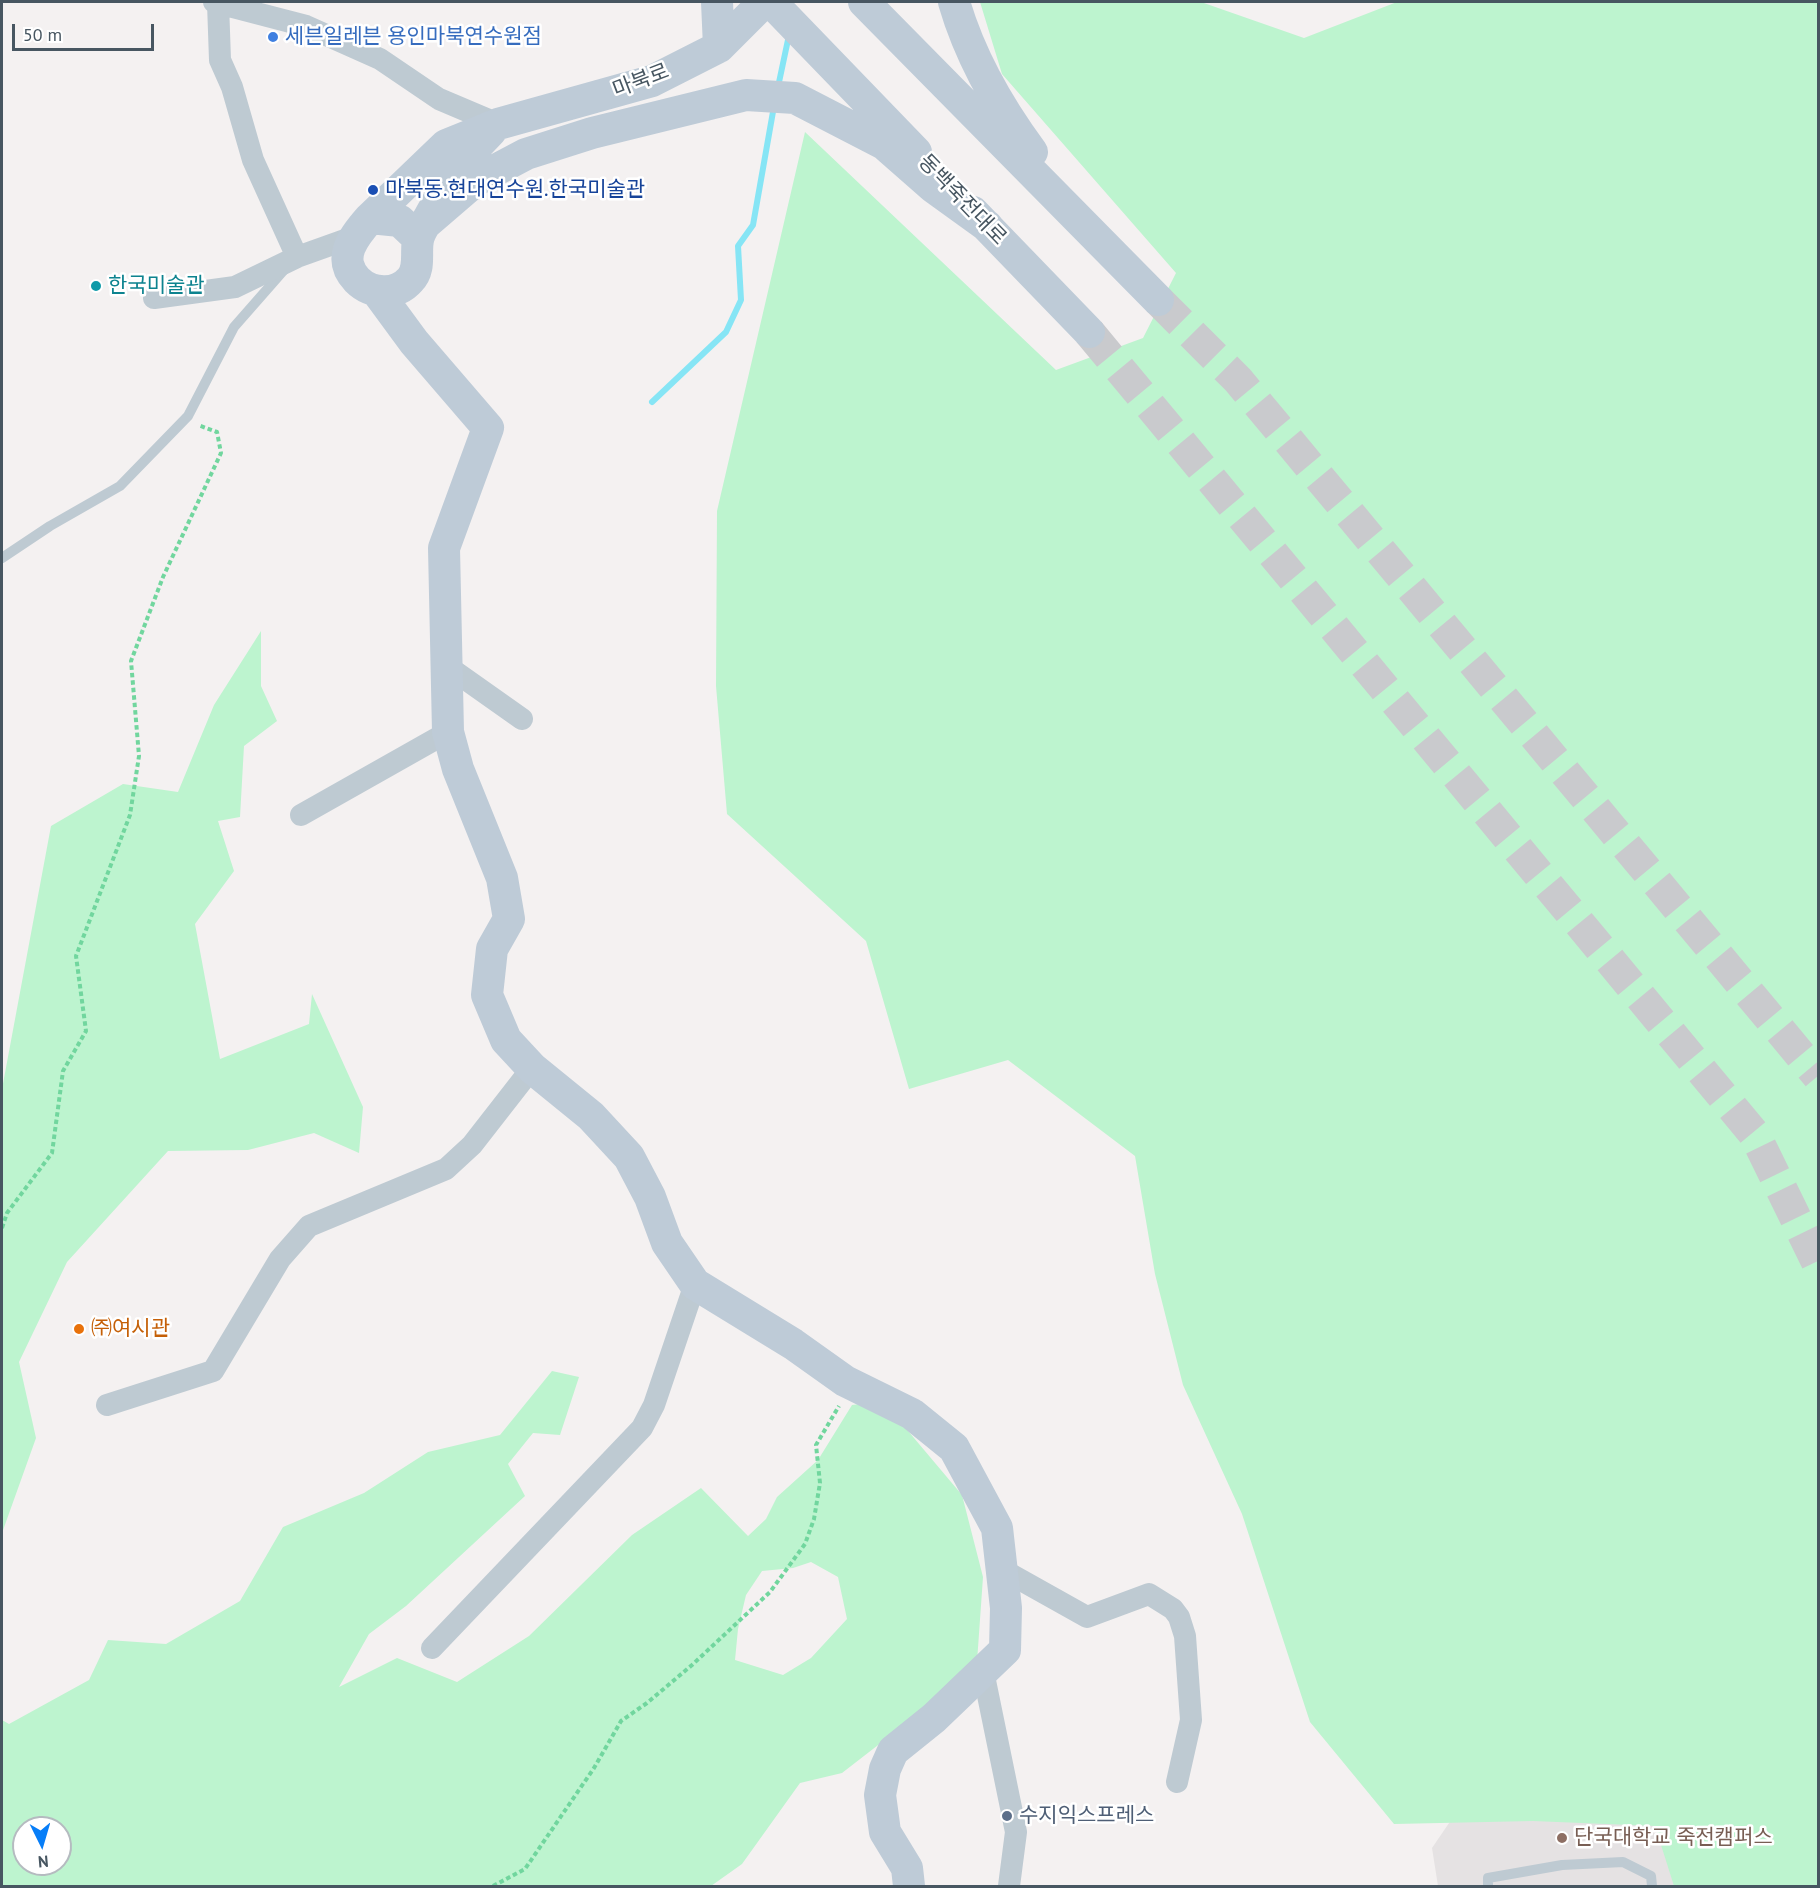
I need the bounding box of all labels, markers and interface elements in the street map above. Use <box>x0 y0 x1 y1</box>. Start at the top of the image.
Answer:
scale bar <box>15 12 158 50</box>
text: 50 m <box>23 23 62 46</box>
place label: 세븐일레븐 용인마북연수원점 <box>285 24 542 50</box>
marker: 세븐일레븐 용인마북연수원점 <box>266 30 280 44</box>
street label: 마북로 <box>609 59 673 103</box>
street label: 동백죽전대로 <box>913 150 1011 250</box>
place label: 마북동.현대연수원.한국미술관 <box>385 177 645 203</box>
marker: 마북동.현대연수원.한국미술관 <box>366 183 380 197</box>
place label: 한국미술관 <box>108 273 205 299</box>
marker: 한국미술관 <box>89 279 103 293</box>
place label: ㈜여시관 <box>91 1316 170 1342</box>
marker: ㈜여시관 <box>72 1322 86 1336</box>
place label: 수지익스프레스 <box>1019 1803 1154 1829</box>
marker: 수지익스프레스 <box>1000 1809 1014 1823</box>
north arrow <box>12 1816 72 1876</box>
place label: 단국대학교 죽전캠퍼스 <box>1574 1825 1773 1851</box>
marker: 단국대학교 죽전캠퍼스 <box>1555 1831 1569 1845</box>
text: N <box>37 1852 50 1872</box>

